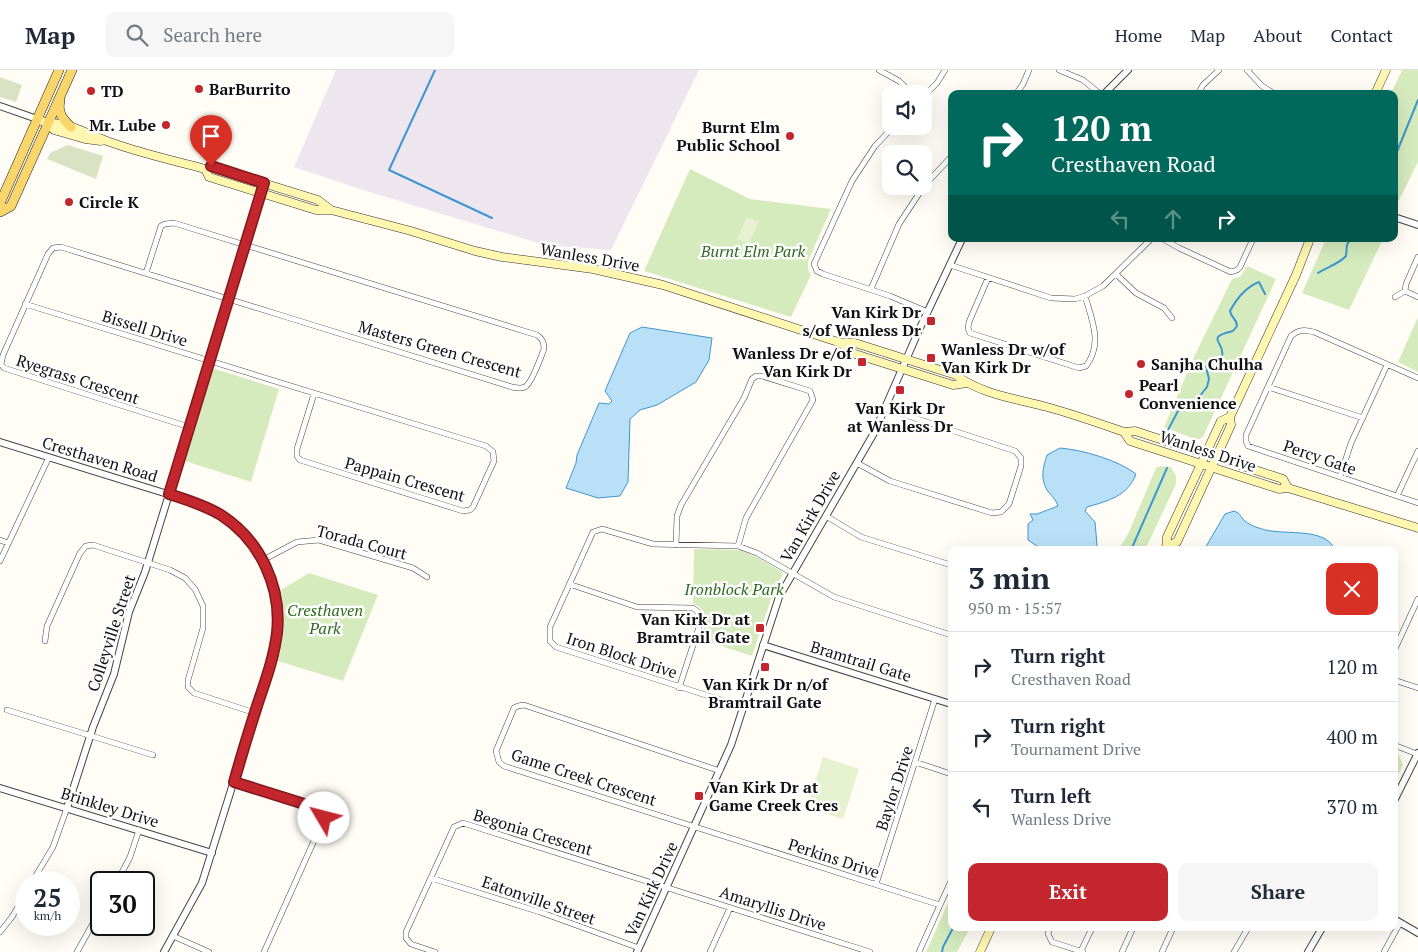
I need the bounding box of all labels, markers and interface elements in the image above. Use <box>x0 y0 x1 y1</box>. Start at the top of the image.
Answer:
search box <box>105 12 455 57</box>
text: Map <box>25 19 75 51</box>
icon: search <box>123 21 151 49</box>
text: Search here <box>163 22 262 47</box>
text: Home <box>1115 23 1162 47</box>
text: Map <box>1190 23 1225 47</box>
text: About <box>1253 23 1302 47</box>
text: Contact <box>1330 23 1393 47</box>
place label: BarBurrito <box>209 78 291 100</box>
place label: TD <box>101 80 124 102</box>
marker: BarBurrito <box>193 83 205 95</box>
marker: TD <box>85 85 97 97</box>
map controls <box>882 85 932 195</box>
button: sound <box>882 85 932 135</box>
text: 120 m <box>1051 105 1152 151</box>
icon: right <box>968 110 1033 175</box>
place label: Mr. Lube <box>89 114 156 136</box>
pin <box>190 115 232 166</box>
place label: Burnt Elm Public School <box>677 116 780 156</box>
marker: Mr. Lube <box>160 119 172 131</box>
icon: arrive <box>197 122 225 150</box>
marker: Burnt Elm Public School <box>784 130 796 142</box>
button: search <box>882 145 932 195</box>
text: Cresthaven Road <box>1051 149 1216 178</box>
place label: Circle K <box>79 191 140 213</box>
marker: Circle K <box>63 196 75 208</box>
icon: left <box>1106 205 1134 233</box>
icon: ahead <box>1159 205 1187 233</box>
icon: right <box>1212 205 1240 233</box>
street label: Wanless Drive <box>539 237 641 277</box>
park label: Burnt Elm Park <box>700 240 806 262</box>
place label: Van Kirk Dr s/of Wanless Dr <box>803 301 921 341</box>
street label: Bissell Drive <box>100 305 190 351</box>
street label: Masters Green Crescent <box>356 315 524 383</box>
marker: Van Kirk Dr s/of Wanless Dr <box>925 315 937 327</box>
place label: Wanless Dr w/of Van Kirk Dr <box>941 338 1067 378</box>
place label: Wanless Dr e/of Van Kirk Dr <box>732 342 854 382</box>
street label: Ryegrass Crescent <box>14 349 142 409</box>
marker: Wanless Dr w/of Van Kirk Dr <box>925 352 937 364</box>
place label: Sanjha Chulha <box>1151 353 1263 375</box>
marker: Wanless Dr e/of Van Kirk Dr <box>856 356 868 368</box>
marker: Sanjha Chulha <box>1135 358 1147 370</box>
place label: Pearl Convenience <box>1139 374 1237 414</box>
marker: Van Kirk Dr at Wanless Dr <box>894 384 906 396</box>
marker: Pearl Convenience <box>1123 388 1135 400</box>
place label: Van Kirk Dr at Wanless Dr <box>847 397 953 437</box>
street label: Wanless Drive <box>1157 425 1259 477</box>
street label: Cresthaven Road <box>40 431 161 487</box>
street label: Percy Gate <box>1281 434 1359 480</box>
street label: Pappain Crescent <box>342 451 468 507</box>
street label: Van Kirk Drive <box>775 466 845 566</box>
street label: Torada Court <box>314 519 410 565</box>
text: 3 min <box>968 558 1050 598</box>
button: close <box>1326 563 1378 615</box>
street label: Colleyville Street <box>82 572 140 694</box>
park label: Ironblock Park <box>683 578 784 600</box>
text: 950 m · 15:57 <box>968 597 1062 619</box>
park label: Cresthaven Park <box>287 599 363 639</box>
place label: Van Kirk Dr at Bramtrail Gate <box>637 608 751 648</box>
marker: Van Kirk Dr at Bramtrail Gate <box>754 622 766 634</box>
street label: Iron Block Drive <box>564 627 680 683</box>
street label: Bramtrail Gate <box>808 635 914 687</box>
text: Turn right <box>1011 643 1105 668</box>
icon: right <box>968 653 996 681</box>
text: 120 m <box>1327 654 1378 679</box>
marker: Van Kirk Dr n/of Bramtrail Gate <box>759 661 771 673</box>
text: Cresthaven Road <box>1011 668 1131 690</box>
place label: Van Kirk Dr n/of Bramtrail Gate <box>702 673 830 713</box>
text: Turn right <box>1011 713 1105 738</box>
icon: right <box>968 723 996 751</box>
text: 400 m <box>1327 724 1378 749</box>
text: Tournament Drive <box>1011 738 1141 760</box>
street label: Game Creek Crescent <box>509 743 660 811</box>
street label: Baylor Drive <box>870 743 918 833</box>
place label: Van Kirk Dr at Game Creek Cres <box>709 776 838 816</box>
street label: Brinkley Drive <box>58 782 162 832</box>
text: Turn left <box>1011 783 1092 808</box>
marker: Van Kirk Dr at Game Creek Cres <box>693 790 705 802</box>
position arrow <box>297 791 349 843</box>
icon: left <box>968 793 996 821</box>
text: 370 m <box>1327 794 1378 819</box>
street label: Begonia Crescent <box>471 803 595 861</box>
text: Wanless Drive <box>1011 808 1111 830</box>
street label: Perkins Drive <box>786 833 882 883</box>
street label: Van Kirk Drive <box>619 838 683 940</box>
button: Exit <box>968 863 1168 921</box>
button: Share <box>1178 863 1378 921</box>
street label: Eatonville Street <box>479 870 599 930</box>
speed limit sign: 30 <box>90 871 155 936</box>
street label: Amaryllis Drive <box>717 880 829 936</box>
text: 25 <box>33 881 62 914</box>
text: km/h <box>34 908 61 923</box>

